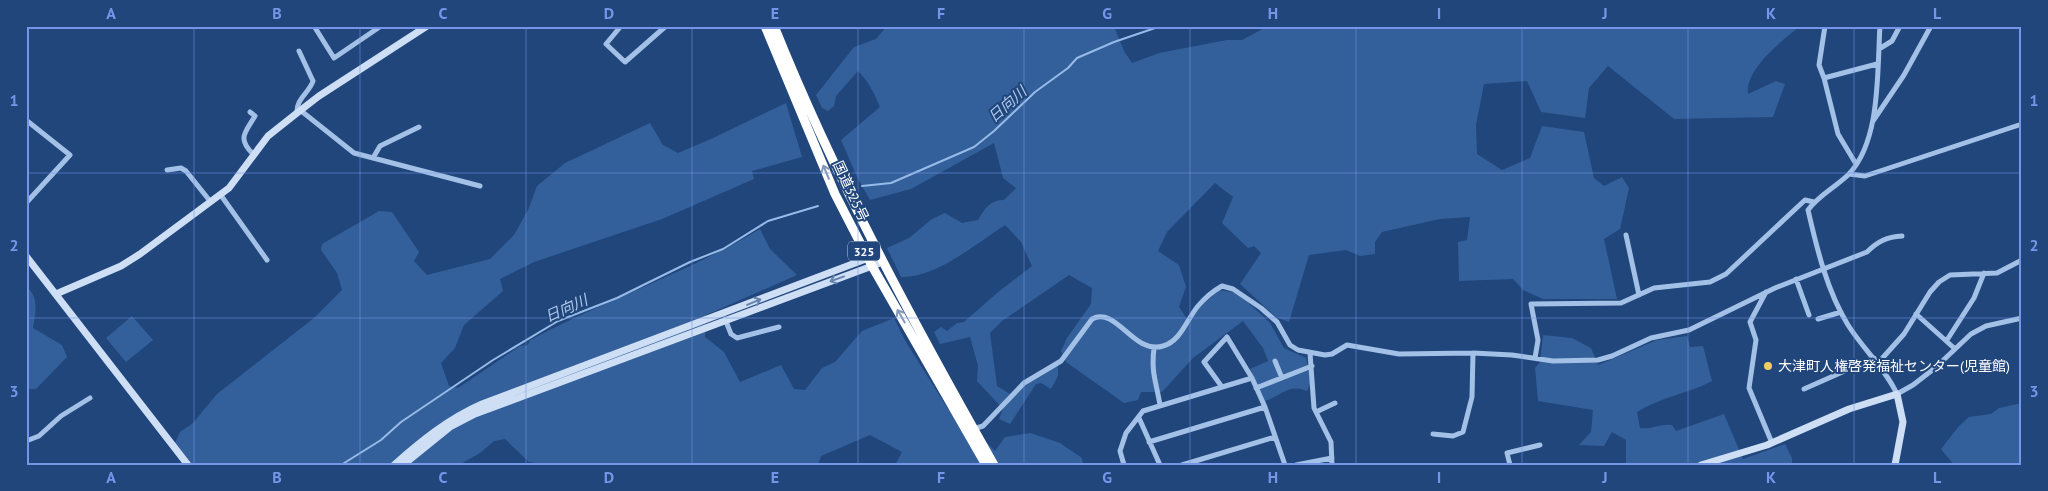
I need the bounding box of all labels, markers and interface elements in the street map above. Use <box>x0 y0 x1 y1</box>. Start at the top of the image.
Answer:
text: A <box>106 3 116 23</box>
text: B <box>272 3 282 23</box>
text: C <box>439 3 448 23</box>
text: D <box>604 3 614 23</box>
text: E <box>771 3 779 23</box>
text: F <box>937 3 945 23</box>
text: G <box>1102 3 1112 23</box>
text: H <box>1268 3 1278 23</box>
text: I <box>1437 3 1441 23</box>
text: J <box>1601 3 1608 23</box>
text: K <box>1766 3 1776 23</box>
text: L <box>1933 3 1942 23</box>
water label: 日向川 <box>984 81 1032 126</box>
text: 1 <box>9 90 19 110</box>
text: 1 <box>2029 90 2039 110</box>
street label: 国道325号 <box>829 158 873 224</box>
one-way arrow <box>821 165 830 180</box>
text: 2 <box>9 235 19 255</box>
text: 2 <box>2029 235 2039 255</box>
road number: 325 <box>848 242 880 260</box>
one-way arrow <box>830 275 846 284</box>
water label: 日向川 <box>542 289 592 326</box>
one-way arrow <box>746 296 761 306</box>
one-way arrow <box>895 310 905 324</box>
place label: 大津町人権啓発福祉センター(児童館) <box>1778 357 2010 375</box>
marker: 大津町人権啓発福祉センター(児童館) <box>1762 360 1774 372</box>
text: 3 <box>9 381 19 401</box>
text: 3 <box>2029 381 2039 401</box>
text: A <box>106 467 116 487</box>
text: B <box>272 467 282 487</box>
text: C <box>439 467 448 487</box>
text: D <box>604 467 614 487</box>
text: E <box>771 467 779 487</box>
text: F <box>937 467 945 487</box>
text: G <box>1102 467 1112 487</box>
text: H <box>1268 467 1278 487</box>
text: I <box>1437 467 1441 487</box>
text: J <box>1601 467 1608 487</box>
text: K <box>1766 467 1776 487</box>
text: L <box>1933 467 1942 487</box>

